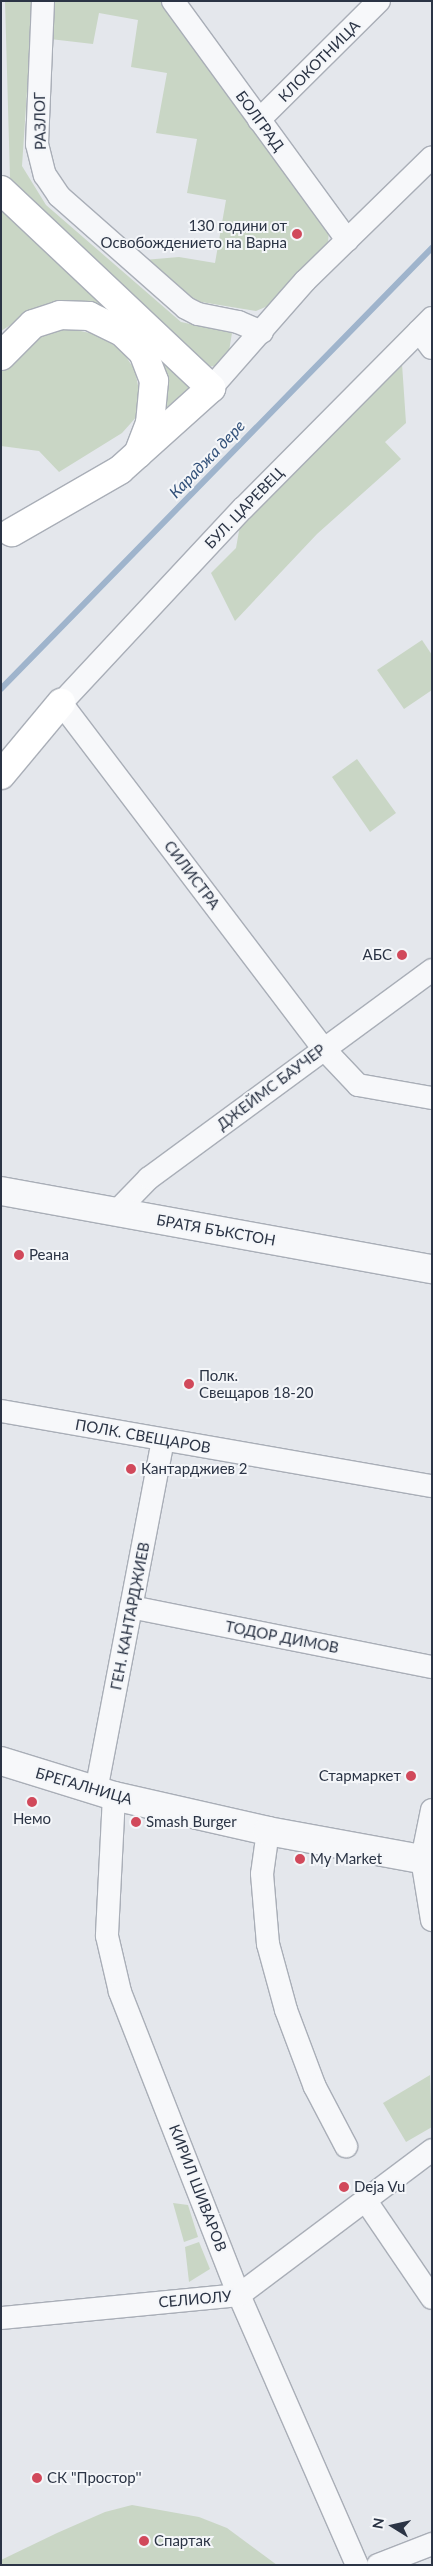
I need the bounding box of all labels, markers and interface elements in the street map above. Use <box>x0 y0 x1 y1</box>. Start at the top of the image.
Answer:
street label: КЛОКОТНИЦА <box>275 17 363 105</box>
street label: БОЛГРАД <box>232 87 288 155</box>
street label: РАЗЛОГ <box>30 92 50 150</box>
place label: 130 години от Освобождението на Варна <box>101 216 287 251</box>
marker: 130 години от Освобождението на Варна <box>291 228 303 240</box>
water label: Караджа дере <box>165 416 249 502</box>
street label: БУЛ. ЦАРЕВЕЦ <box>201 464 287 552</box>
street label: СИЛИСТРА <box>160 837 224 913</box>
place label: АБС <box>363 946 392 964</box>
marker: АБС <box>396 949 408 961</box>
street label: ДЖЕЙМС БАУЧЕР <box>213 1040 329 1134</box>
street label: БРАТЯ БЪКСТОН <box>155 1211 277 1249</box>
place label: Реана <box>29 1246 69 1264</box>
marker: Реана <box>13 1249 25 1261</box>
place label: Полк. Свещаров 18-20 <box>199 1366 313 1401</box>
marker: Полк. Свещаров 18-20 <box>183 1378 195 1390</box>
street label: ПОЛК. СВЕЩАРОВ <box>74 1415 212 1457</box>
place label: Кантарджиев 2 <box>141 1460 248 1478</box>
marker: Кантарджиев 2 <box>125 1463 137 1475</box>
street label: ГЕН. КАНТАРДЖИЕВ <box>107 1541 153 1691</box>
street label: ТОДОР ДИМОВ <box>224 1617 340 1657</box>
street label: БРЕГАЛНИЦА <box>34 1764 134 1808</box>
place label: Стармаркет <box>319 1767 401 1785</box>
marker: Стармаркет <box>405 1770 417 1782</box>
marker: Немо <box>26 1796 38 1808</box>
place label: Немо <box>13 1810 51 1828</box>
place label: Smash Burger <box>146 1813 237 1831</box>
marker: Smash Burger <box>130 1816 142 1828</box>
place label: My Market <box>310 1850 382 1868</box>
marker: My Market <box>294 1853 306 1865</box>
street label: КИРИЛ ШИВАРОВ <box>165 2122 231 2254</box>
place label: Deja Vu <box>354 2178 406 2196</box>
marker: Deja Vu <box>338 2181 350 2193</box>
street label: СЕЛИОЛУ <box>158 2287 232 2311</box>
place label: СК "Простор'' <box>47 2469 142 2487</box>
marker: СК "Простор'' <box>31 2472 43 2484</box>
north arrow <box>368 2501 418 2551</box>
text: N <box>368 2517 387 2530</box>
place label: Спартак <box>154 2532 211 2550</box>
marker: Спартак <box>138 2535 150 2547</box>

